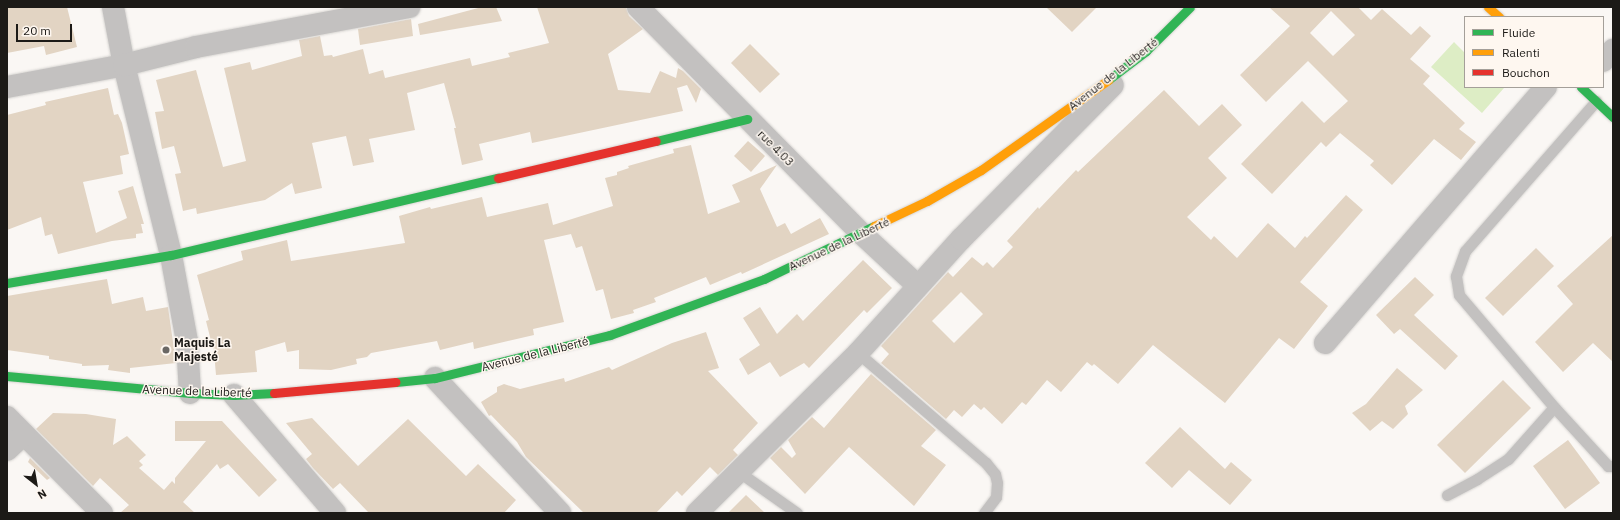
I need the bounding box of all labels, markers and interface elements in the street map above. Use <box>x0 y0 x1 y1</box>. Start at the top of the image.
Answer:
scale bar <box>18 16 74 42</box>
legend <box>1464 16 1604 88</box>
text: 20 m <box>23 23 51 38</box>
text: Fluide <box>1502 25 1535 40</box>
street label: Avenue de la Liberté <box>1065 35 1161 113</box>
text: Ralenti <box>1502 45 1540 60</box>
text: Bouchon <box>1502 65 1550 80</box>
street label: rue 4.03 <box>755 127 797 169</box>
street label: Avenue de la Liberté <box>786 214 892 274</box>
street label: Avenue de la Liberté <box>480 334 590 374</box>
place label: Maquis La Majesté <box>174 336 231 364</box>
marker: Maquis La Majesté <box>161 345 171 355</box>
street label: Avenue de la Liberté <box>142 382 252 400</box>
north arrow <box>16 464 56 504</box>
text: N <box>35 486 49 502</box>

